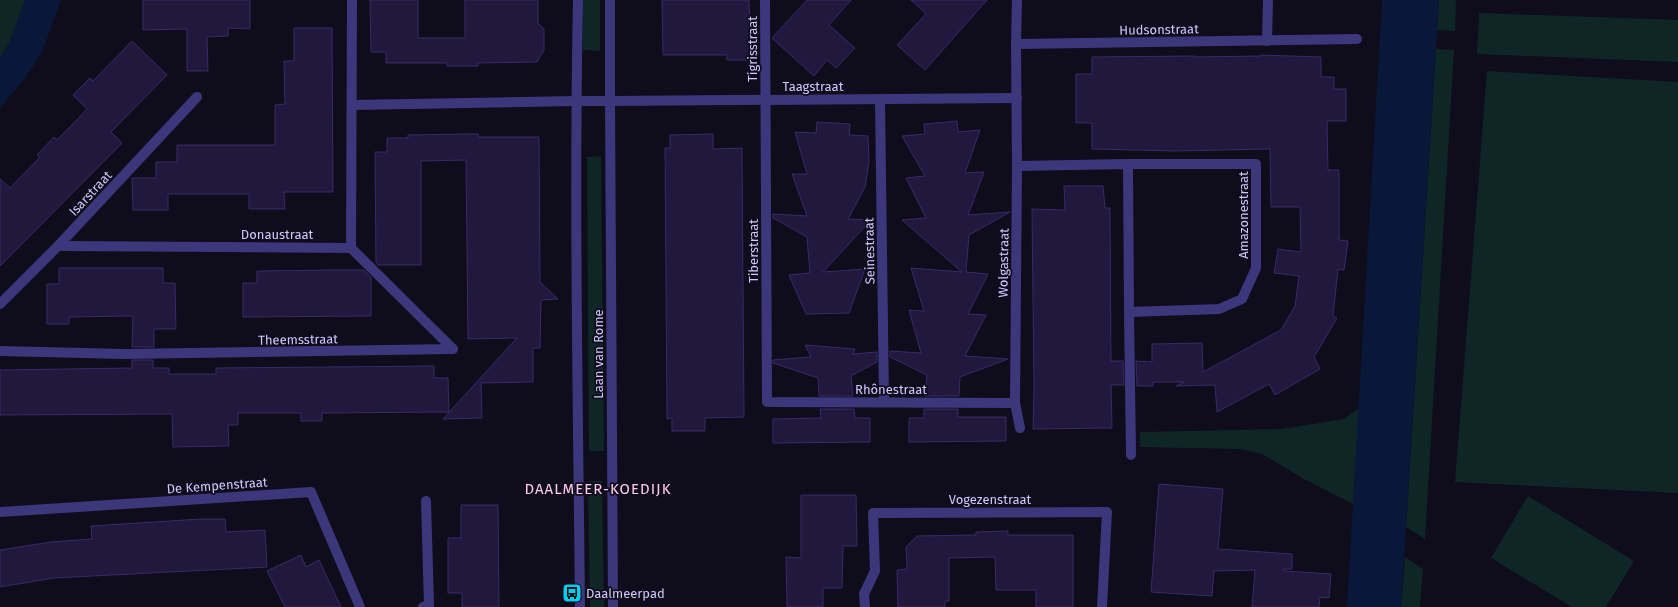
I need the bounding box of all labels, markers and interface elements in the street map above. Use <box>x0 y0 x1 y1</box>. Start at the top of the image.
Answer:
street label: Tigrisstraat <box>745 16 760 82</box>
street label: Hudsonstraat <box>1119 21 1199 38</box>
street label: Taagstraat <box>783 79 844 94</box>
street label: Isarstraat <box>66 168 115 219</box>
street label: Amazonestraat <box>1236 171 1251 259</box>
street label: Seinestraat <box>861 217 878 284</box>
street label: Tiberstraat <box>746 219 761 283</box>
street label: Donaustraat <box>241 227 313 242</box>
street label: Wolgastraat <box>995 228 1012 298</box>
street label: Laan van Rome <box>591 309 606 399</box>
street label: Theemsstraat <box>258 331 338 348</box>
street label: Rhônestraat <box>855 382 927 397</box>
street label: De Kempenstraat <box>166 474 268 497</box>
district label: DAALMEER-KOEDIJK <box>524 480 672 498</box>
street label: Vogezenstraat <box>949 492 1032 507</box>
bus stop icon: Daalmeerpad <box>561 582 583 604</box>
place label: Daalmeerpad <box>586 586 665 601</box>

